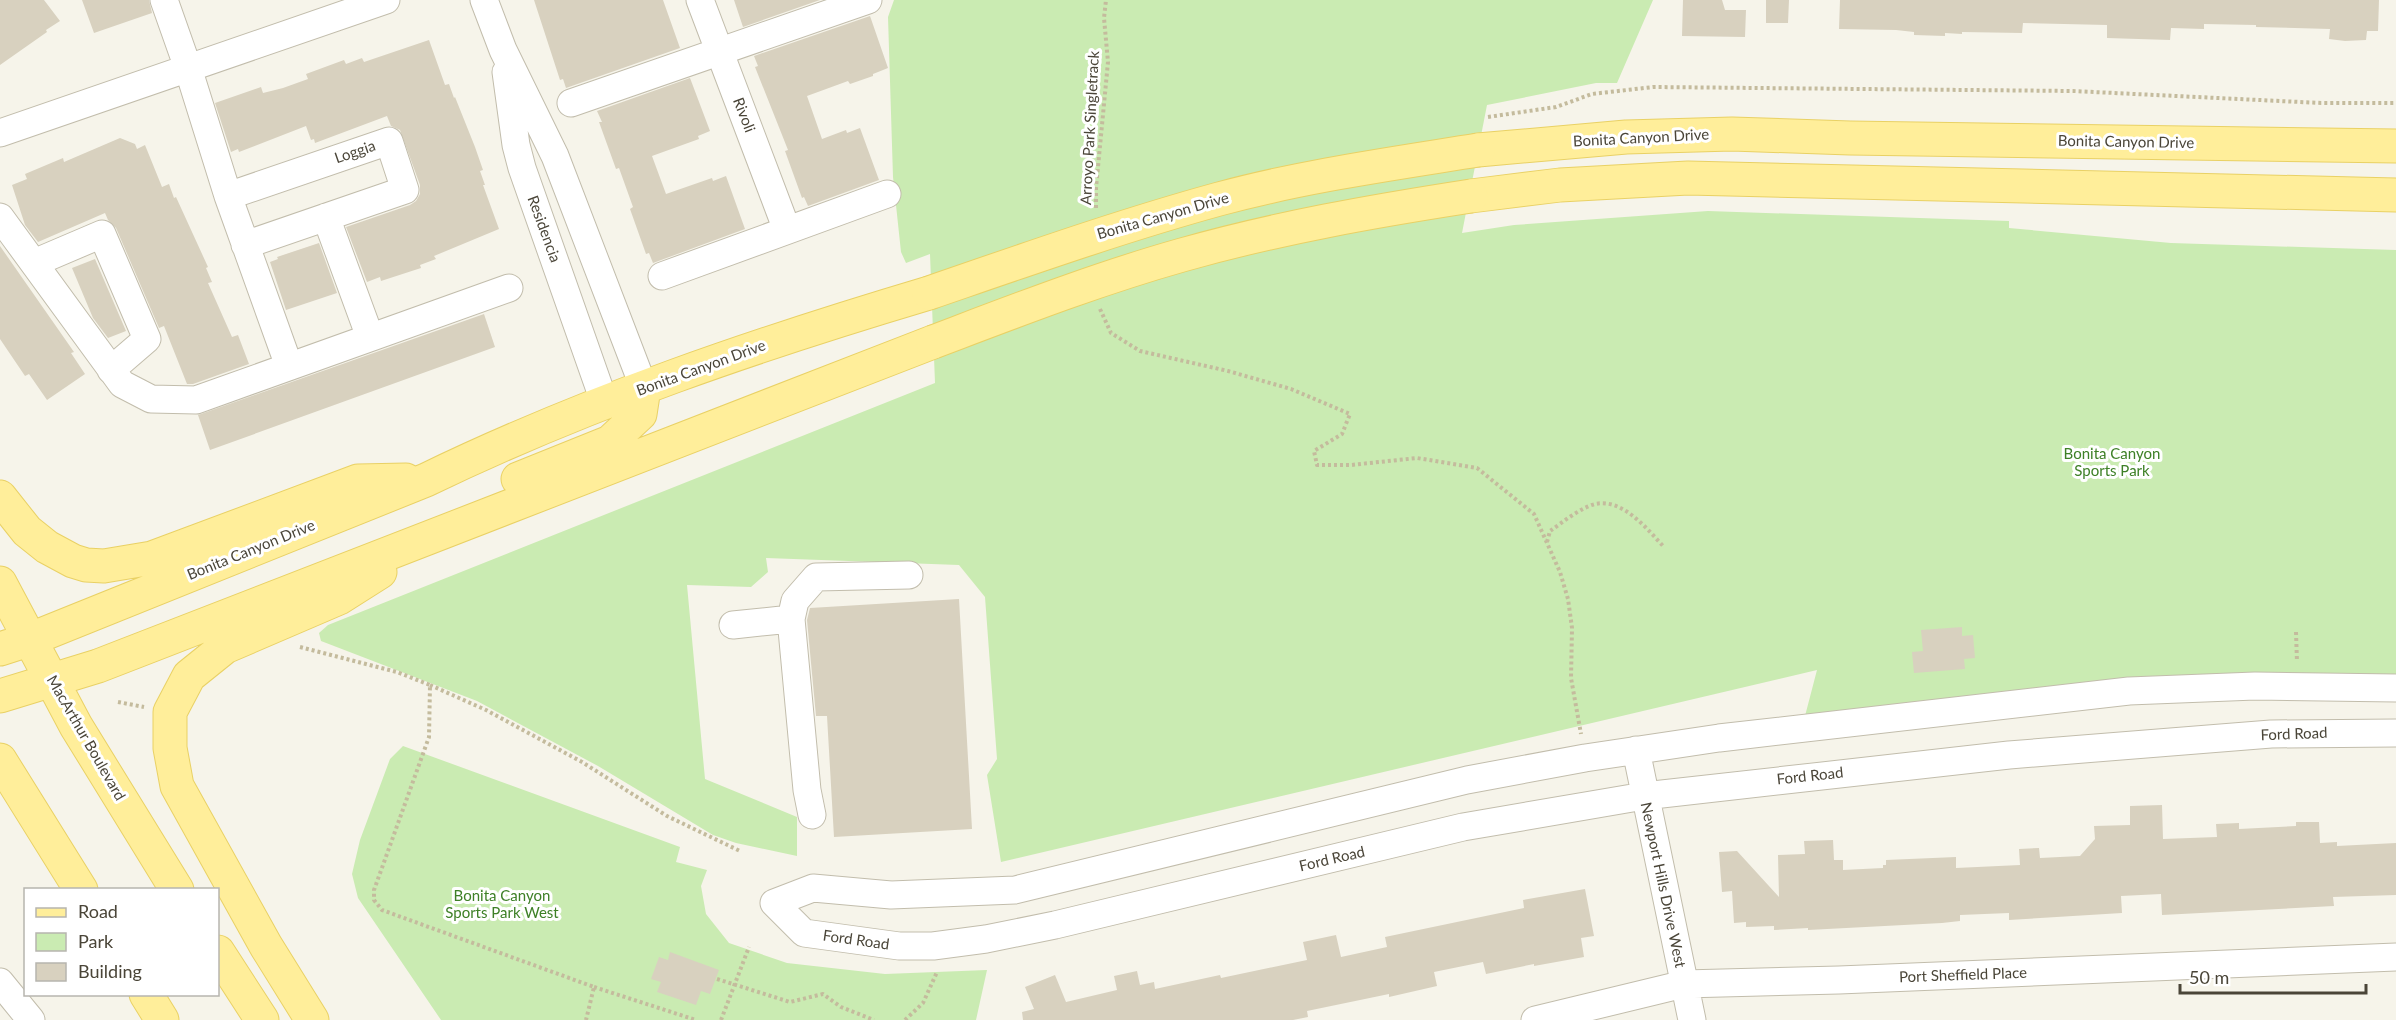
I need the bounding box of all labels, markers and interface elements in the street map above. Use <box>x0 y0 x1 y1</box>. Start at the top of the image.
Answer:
street label: Arroyo Park Singletrack <box>1076 50 1102 205</box>
street label: Rivoli <box>730 95 760 135</box>
street label: Bonita Canyon Drive <box>1572 124 1710 150</box>
street label: Bonita Canyon Drive <box>2058 131 2194 151</box>
street label: Loggia <box>332 136 378 166</box>
street label: Bonita Canyon Drive <box>1095 188 1231 242</box>
street label: Residencia <box>525 193 565 265</box>
street label: Bonita Canyon Drive <box>633 335 768 399</box>
park label: Bonita Canyon Sports Park <box>2064 444 2160 479</box>
street label: Bonita Canyon Drive <box>184 515 317 583</box>
street label: MacArthur Boulevard <box>44 672 130 803</box>
street label: Ford Road <box>2260 723 2328 743</box>
street label: Ford Road <box>1776 763 1844 787</box>
street label: Newport Hills Drive West <box>1638 800 1690 970</box>
street label: Ford Road <box>1297 842 1366 874</box>
park label: Bonita Canyon Sports Park West <box>445 886 559 921</box>
legend <box>24 888 219 996</box>
text: Road <box>78 900 118 922</box>
street label: Ford Road <box>822 925 891 953</box>
text: Park <box>78 930 114 952</box>
scale bar <box>2180 957 2366 995</box>
text: Building <box>78 960 142 982</box>
street label: Port Sheffield Place <box>1899 963 2027 985</box>
text: 50 m <box>2189 966 2229 988</box>

